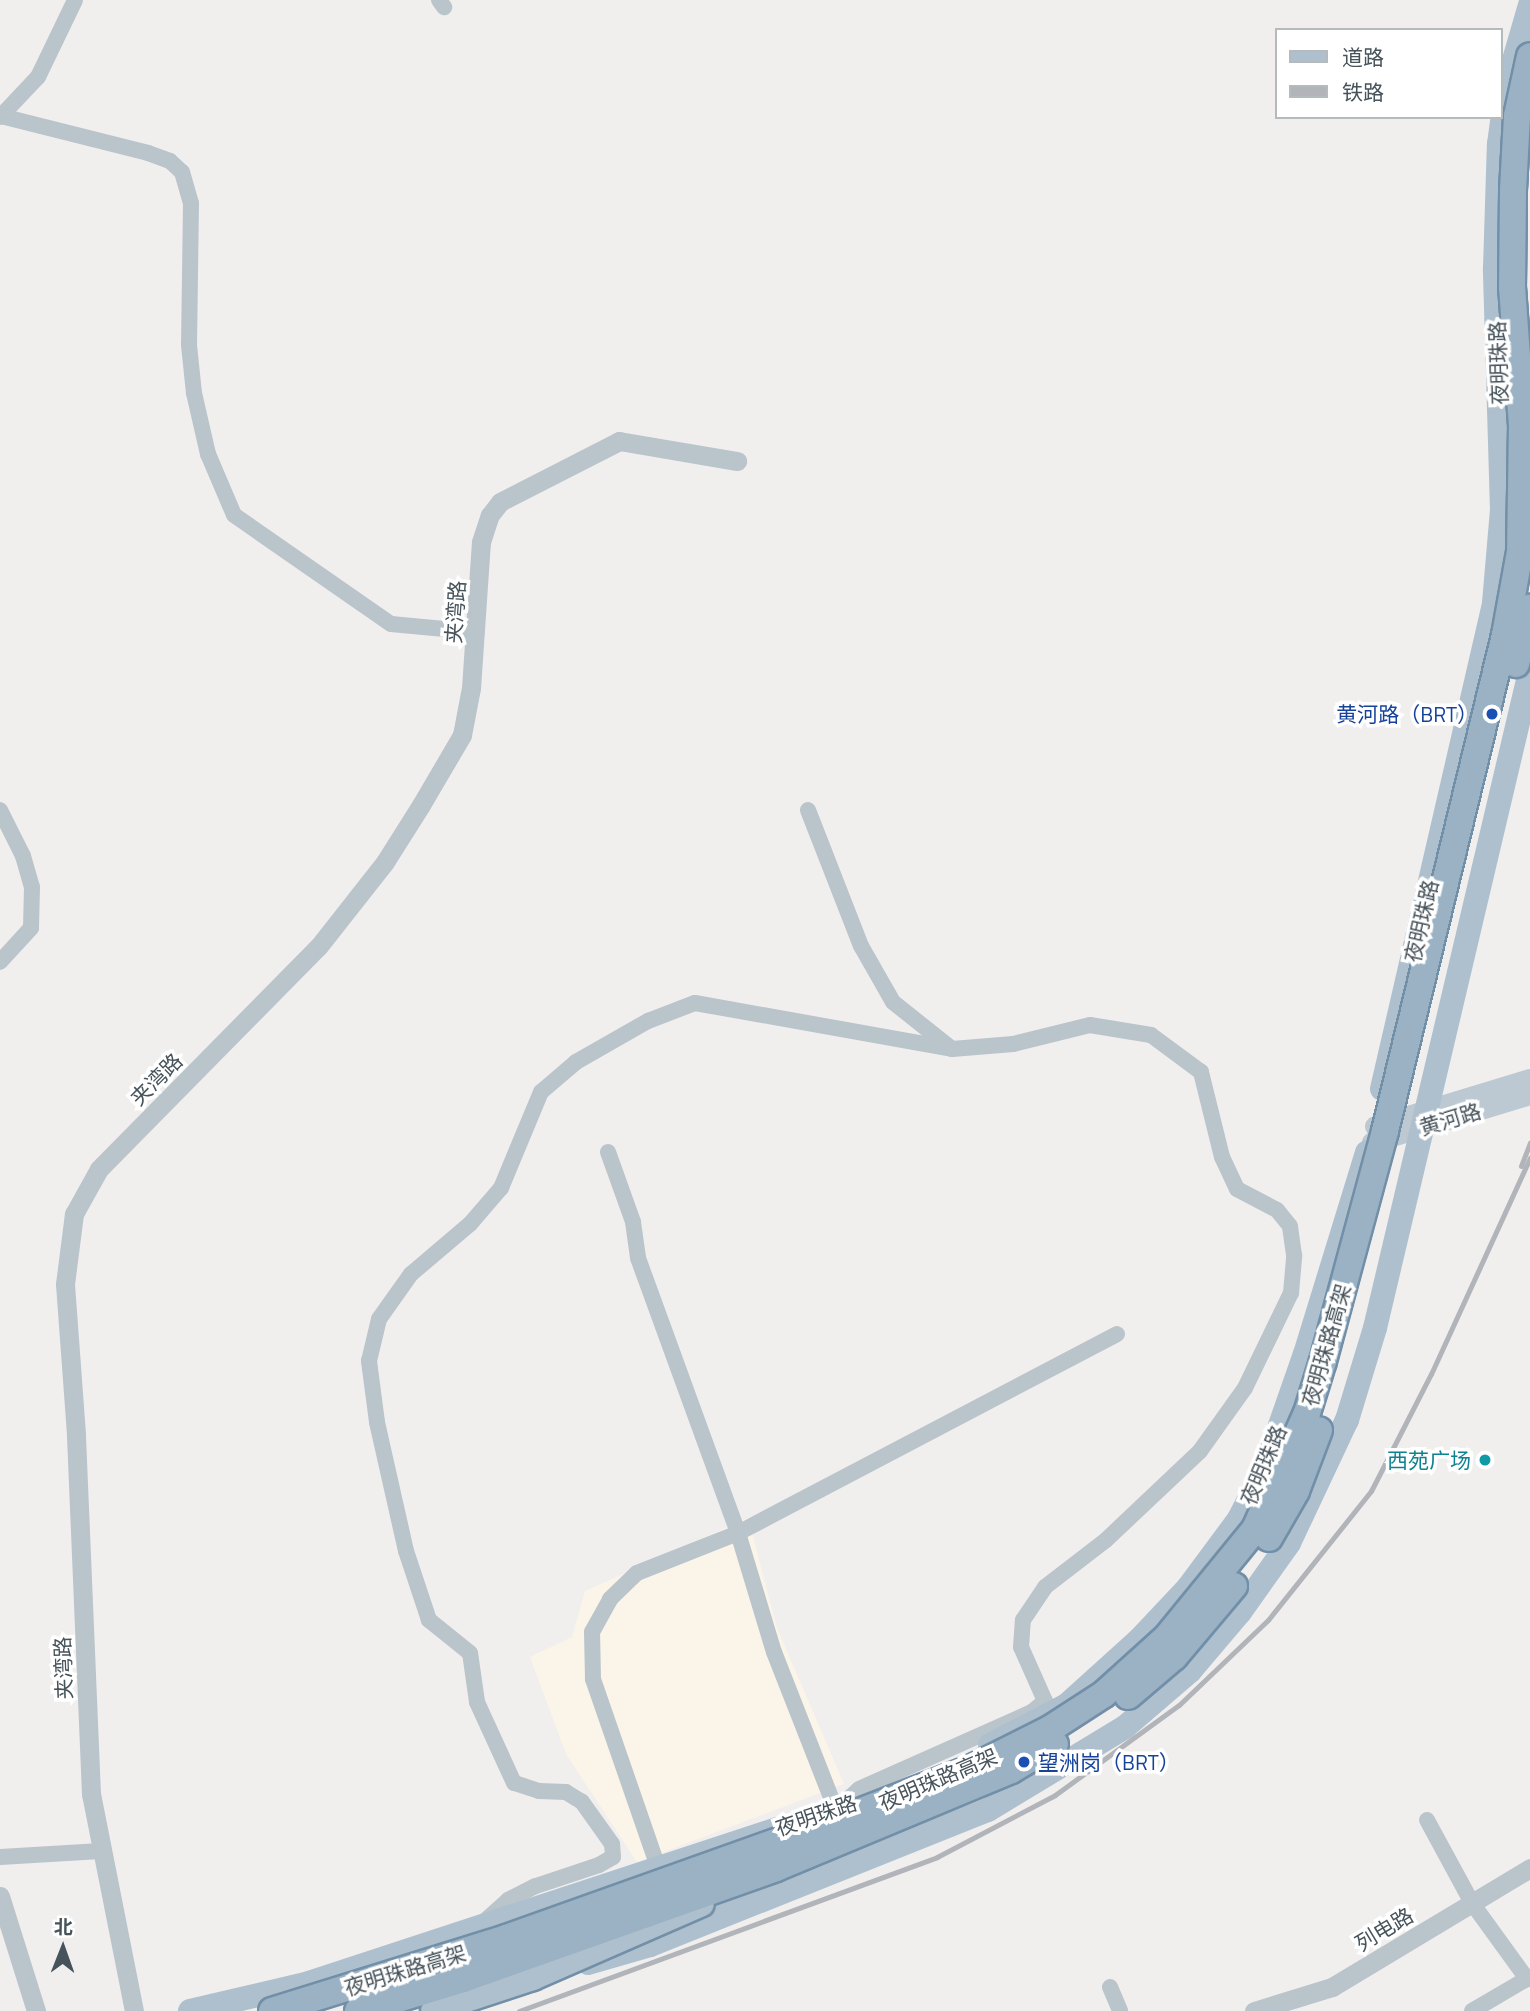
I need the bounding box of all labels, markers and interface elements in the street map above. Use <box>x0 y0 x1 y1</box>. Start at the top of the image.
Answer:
legend <box>1274 28 1502 119</box>
text: 道路 <box>1342 41 1384 73</box>
text: 铁路 <box>1342 76 1384 108</box>
street label: 夜明珠路 <box>1484 321 1512 405</box>
street label: 夹湾路 <box>440 580 470 644</box>
place label: 黄河路（BRT） <box>1336 701 1478 727</box>
marker: 黄河路（BRT） <box>1484 706 1500 722</box>
street label: 夜明珠路 <box>1399 877 1443 965</box>
street label: 夹湾路 <box>125 1048 187 1110</box>
street label: 黄河路 <box>1416 1098 1484 1140</box>
street label: 夜明珠路高架 <box>1297 1281 1355 1409</box>
street label: 夜明珠路 <box>1235 1421 1291 1509</box>
place label: 西苑广场 <box>1387 1447 1471 1473</box>
marker: 西苑广场 <box>1477 1452 1493 1468</box>
street label: 夹湾路 <box>49 1636 77 1700</box>
street label: 夜明珠路高架 <box>875 1743 1001 1815</box>
place label: 望洲岗（BRT） <box>1038 1749 1180 1775</box>
marker: 望洲岗（BRT） <box>1016 1754 1032 1770</box>
street label: 夜明珠路 <box>772 1789 860 1841</box>
street label: 列电路 <box>1351 1902 1417 1956</box>
text: 北 <box>54 1912 73 1941</box>
north arrow <box>28 1913 98 1983</box>
street label: 夜明珠路高架 <box>341 1940 469 2000</box>

